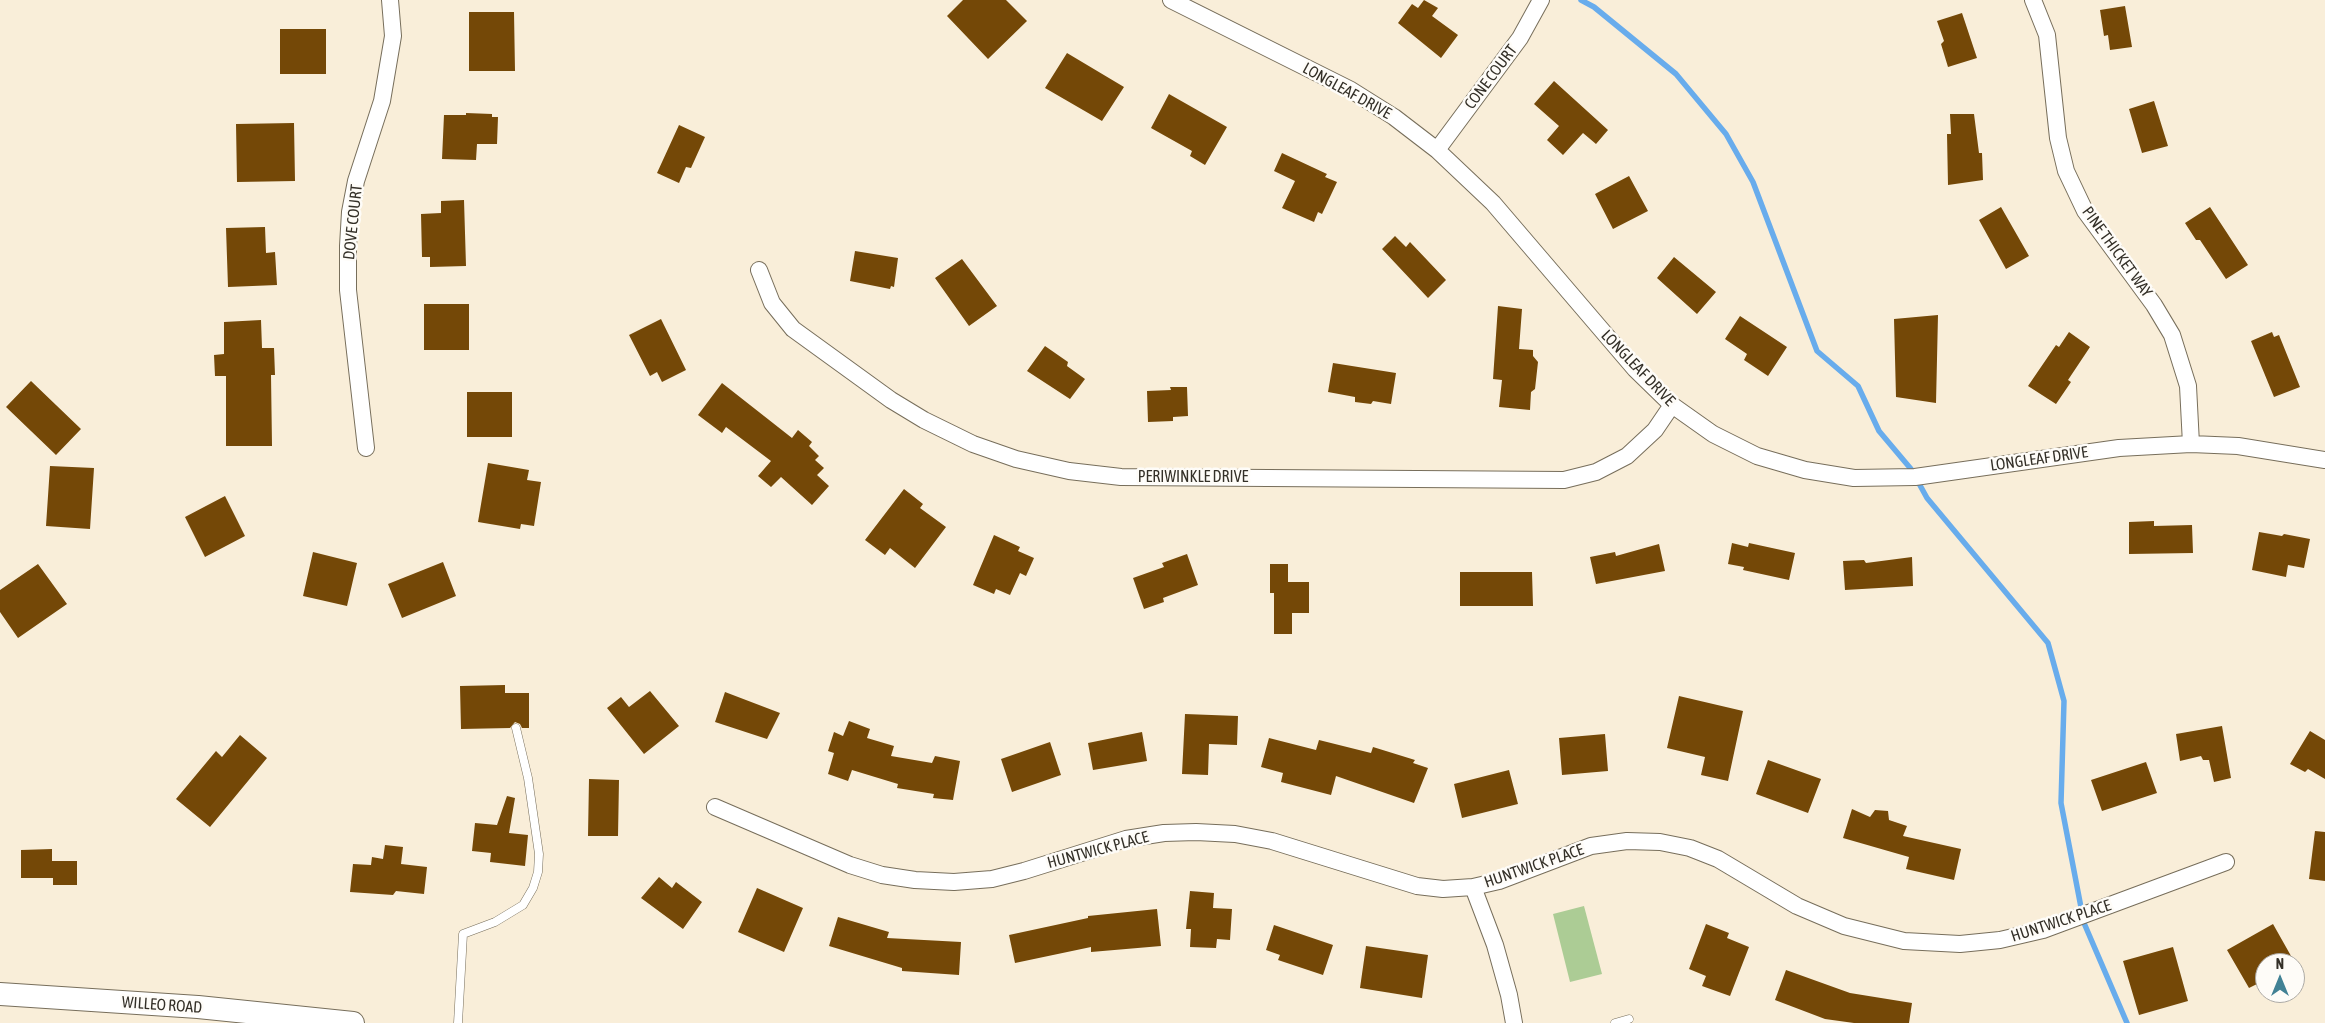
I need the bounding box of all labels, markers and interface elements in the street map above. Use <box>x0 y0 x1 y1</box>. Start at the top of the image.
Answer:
street label: CONE COURT <box>1461 41 1521 113</box>
street label: LONGLEAF DRIVE <box>1299 59 1395 123</box>
street label: DOVE COURT <box>339 183 367 261</box>
street label: PINE THICKET WAY <box>2078 203 2156 301</box>
street label: LONGLEAF DRIVE <box>1597 326 1679 410</box>
street label: LONGLEAF DRIVE <box>1989 443 2089 475</box>
street label: PERIWINKLE DRIVE <box>1138 467 1248 487</box>
street label: HUNTWICK PLACE <box>1045 827 1151 873</box>
street label: HUNTWICK PLACE <box>1482 840 1586 892</box>
street label: HUNTWICK PLACE <box>2009 896 2113 946</box>
north arrow <box>2255 953 2305 1003</box>
text: N <box>2276 956 2284 972</box>
street label: WILLEO ROAD <box>121 993 203 1017</box>

